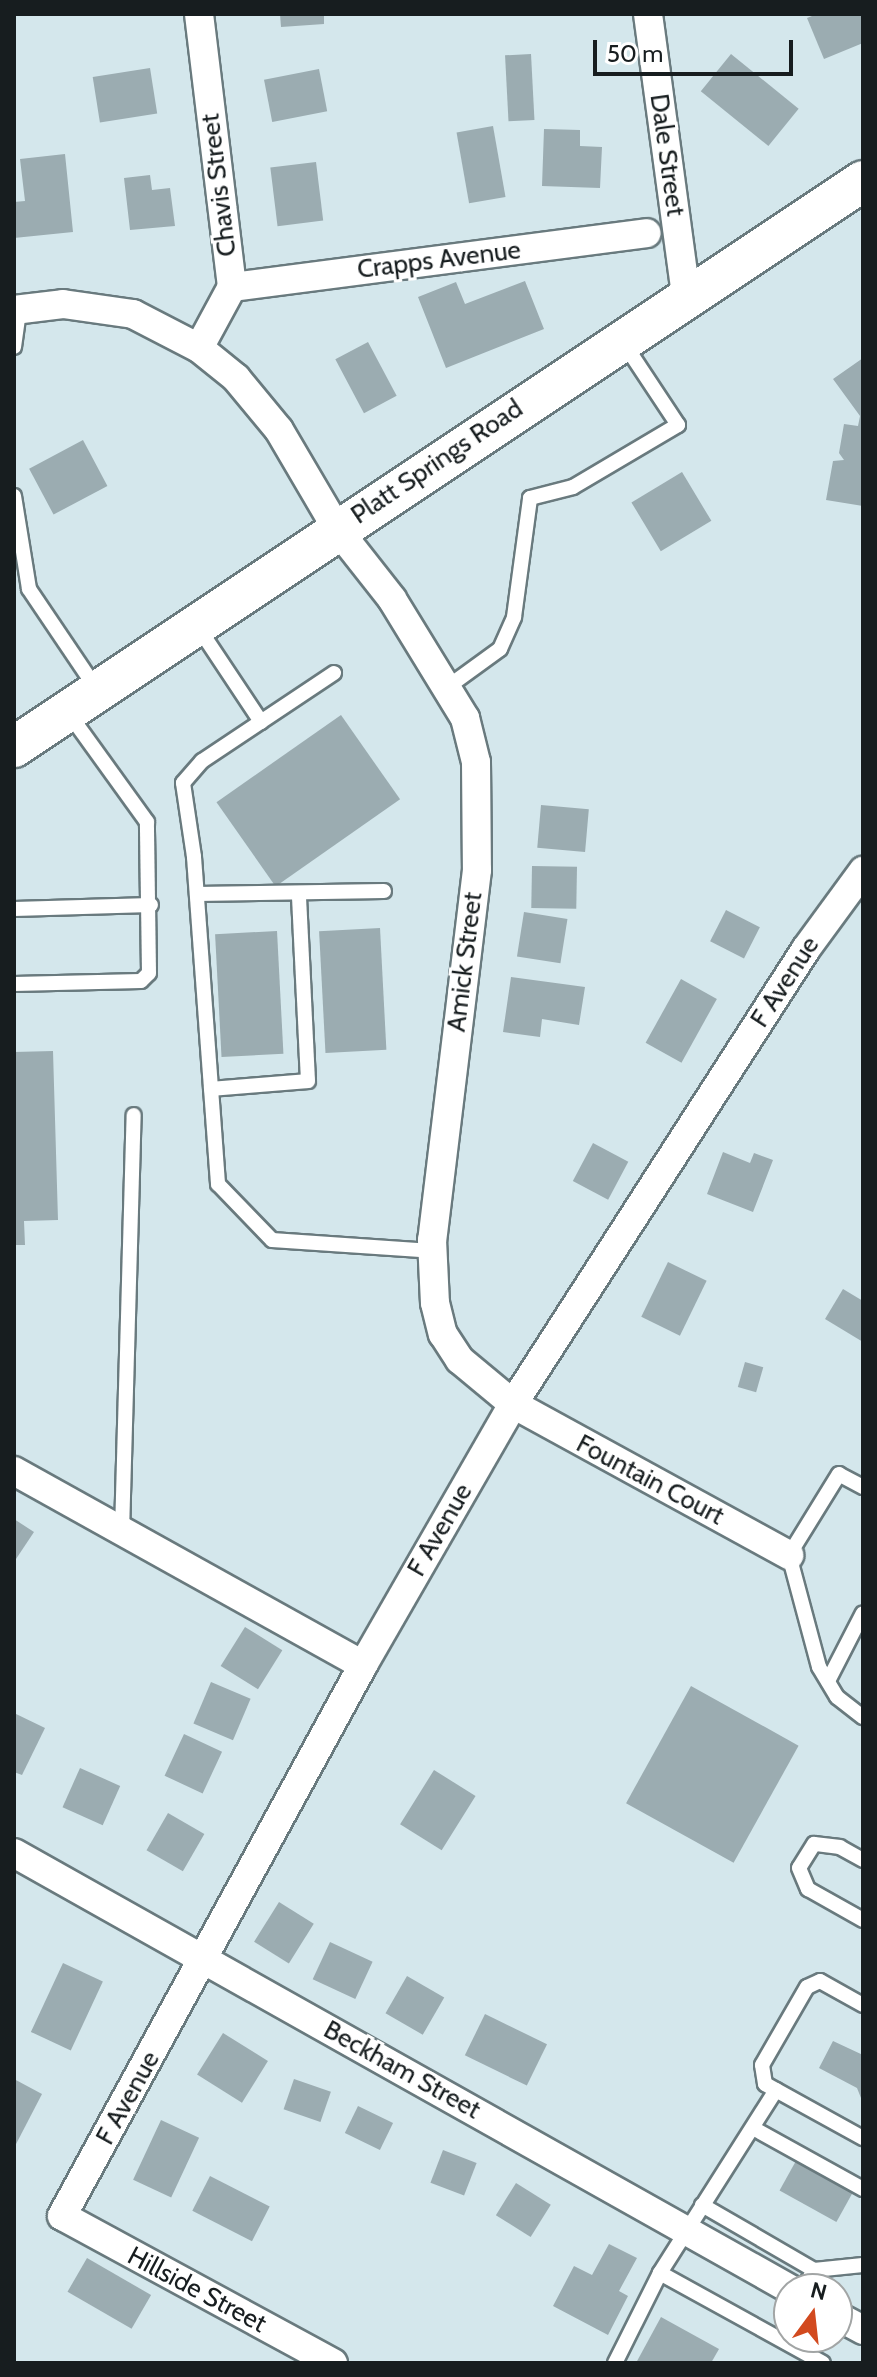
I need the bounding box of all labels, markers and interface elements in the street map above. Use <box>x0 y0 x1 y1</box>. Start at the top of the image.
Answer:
scale bar <box>597 24 797 74</box>
text: 50 m <box>607 39 663 68</box>
street label: Dale Street <box>643 92 691 218</box>
street label: Chavis Street <box>195 112 243 258</box>
street label: Crapps Avenue <box>356 235 522 285</box>
street label: Platt Springs Road <box>345 393 529 531</box>
street label: Amick Street <box>441 890 489 1034</box>
street label: F Avenue <box>744 931 826 1033</box>
street label: Fountain Court <box>571 1428 729 1532</box>
street label: F Avenue <box>401 1478 479 1582</box>
street label: Beckham Street <box>318 2014 486 2126</box>
street label: F Avenue <box>90 2046 166 2150</box>
street label: Hillside Street <box>122 2240 272 2340</box>
north arrow <box>773 2273 853 2353</box>
text: N <box>808 2276 830 2306</box>

